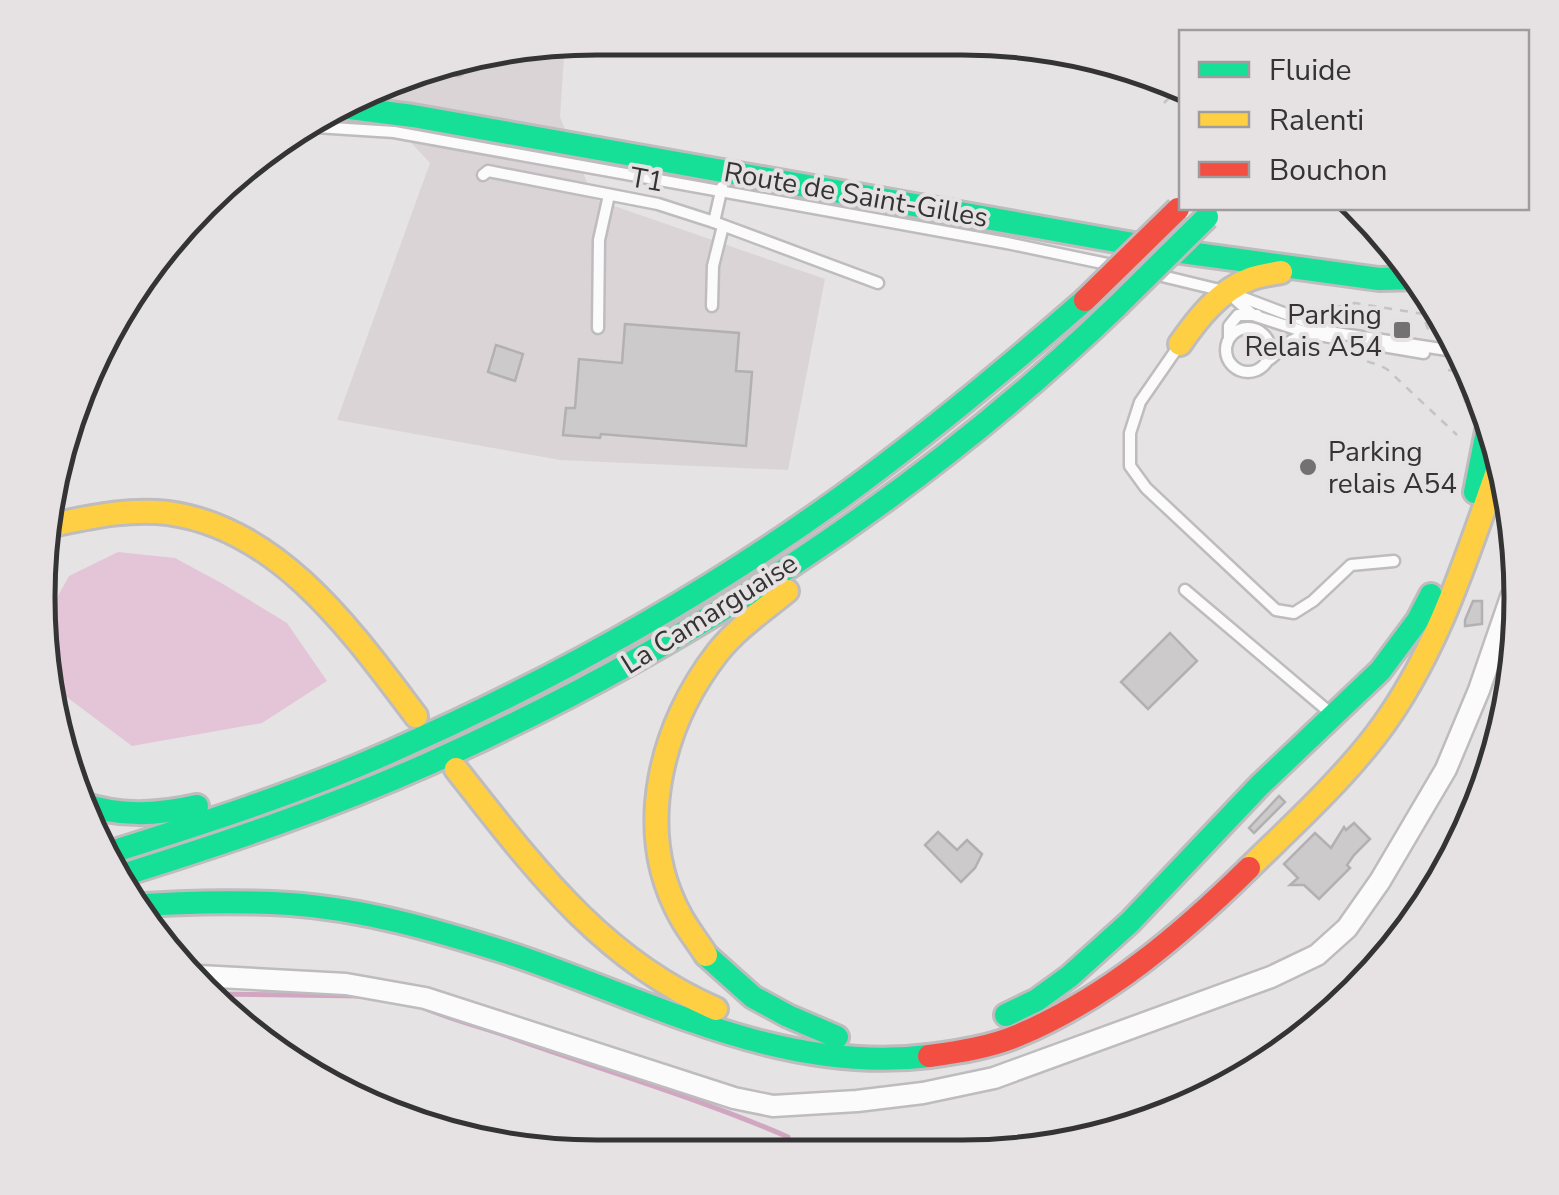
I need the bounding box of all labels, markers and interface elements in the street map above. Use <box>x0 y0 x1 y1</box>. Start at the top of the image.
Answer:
legend <box>1179 30 1529 210</box>
text: Fluide <box>1269 50 1352 91</box>
text: Ralenti <box>1269 100 1364 141</box>
text: Bouchon <box>1269 150 1387 191</box>
street label: Route de Saint-Gilles <box>721 153 991 237</box>
street label: T1 <box>627 158 667 202</box>
place label: Parking Relais A54 <box>1244 296 1382 366</box>
marker: Parking Relais A54 <box>1391 319 1413 341</box>
place label: Parking relais A54 <box>1328 433 1457 503</box>
marker: Parking relais A54 <box>1297 456 1319 478</box>
street label: La Camarguaise <box>614 544 805 683</box>

